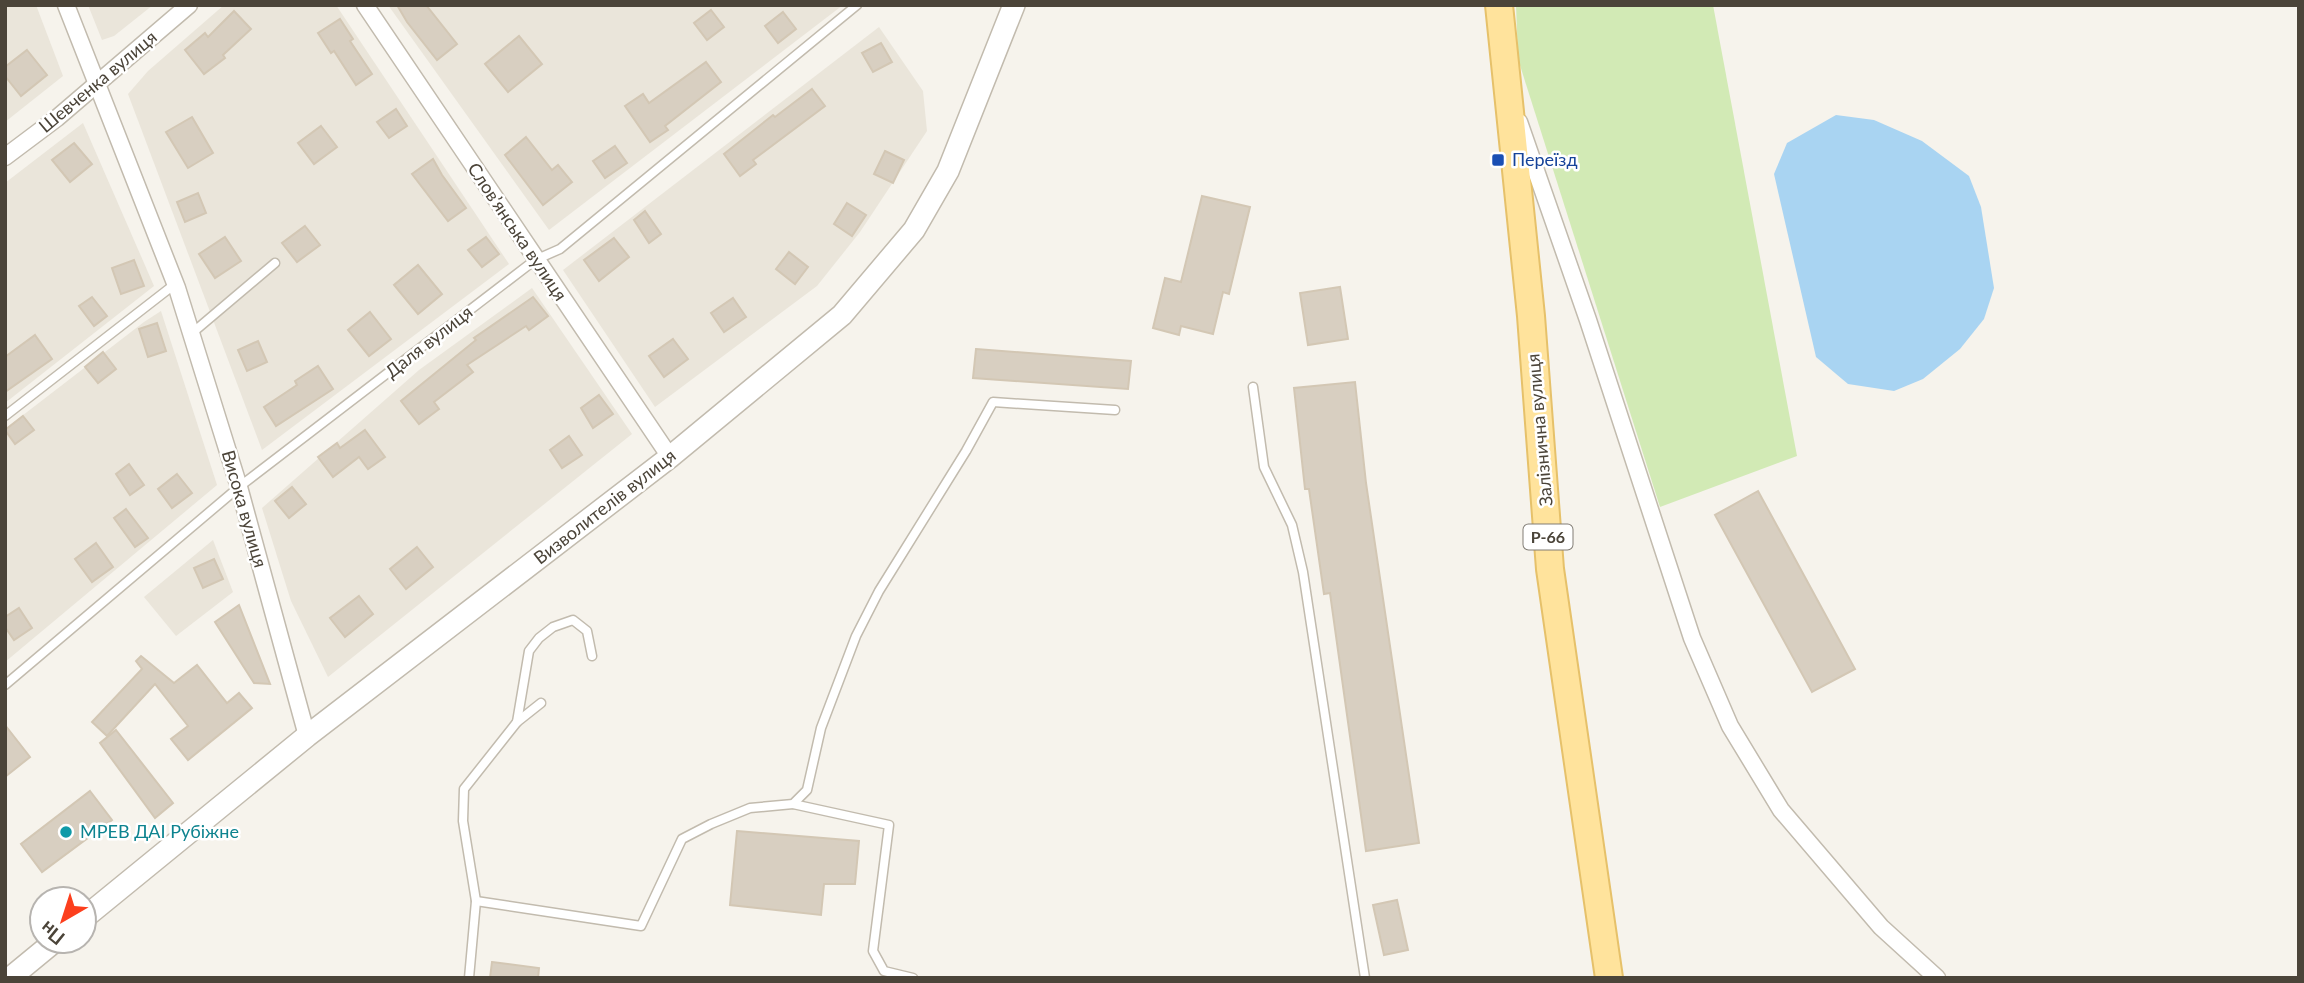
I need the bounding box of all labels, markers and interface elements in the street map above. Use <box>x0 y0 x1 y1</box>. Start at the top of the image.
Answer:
street label: Шевченка вулиця <box>34 26 161 137</box>
place label: Переїзд <box>1512 148 1578 170</box>
marker: Переїзд <box>1490 152 1506 168</box>
street label: Слов’янська вулиця <box>463 158 572 305</box>
street label: Даля вулиця <box>380 300 476 382</box>
street label: Залізнична вулиця <box>1521 353 1557 507</box>
street label: Визволителів вулиця <box>529 444 680 568</box>
street label: Висока вулиця <box>218 447 272 570</box>
road number: Р-66 <box>1524 524 1572 550</box>
place label: МРЕВ ДАІ Рубіжне <box>80 820 239 842</box>
marker: МРЕВ ДАІ Рубіжне <box>58 824 74 840</box>
north arrow <box>28 885 98 955</box>
text: Пн <box>35 917 69 950</box>

